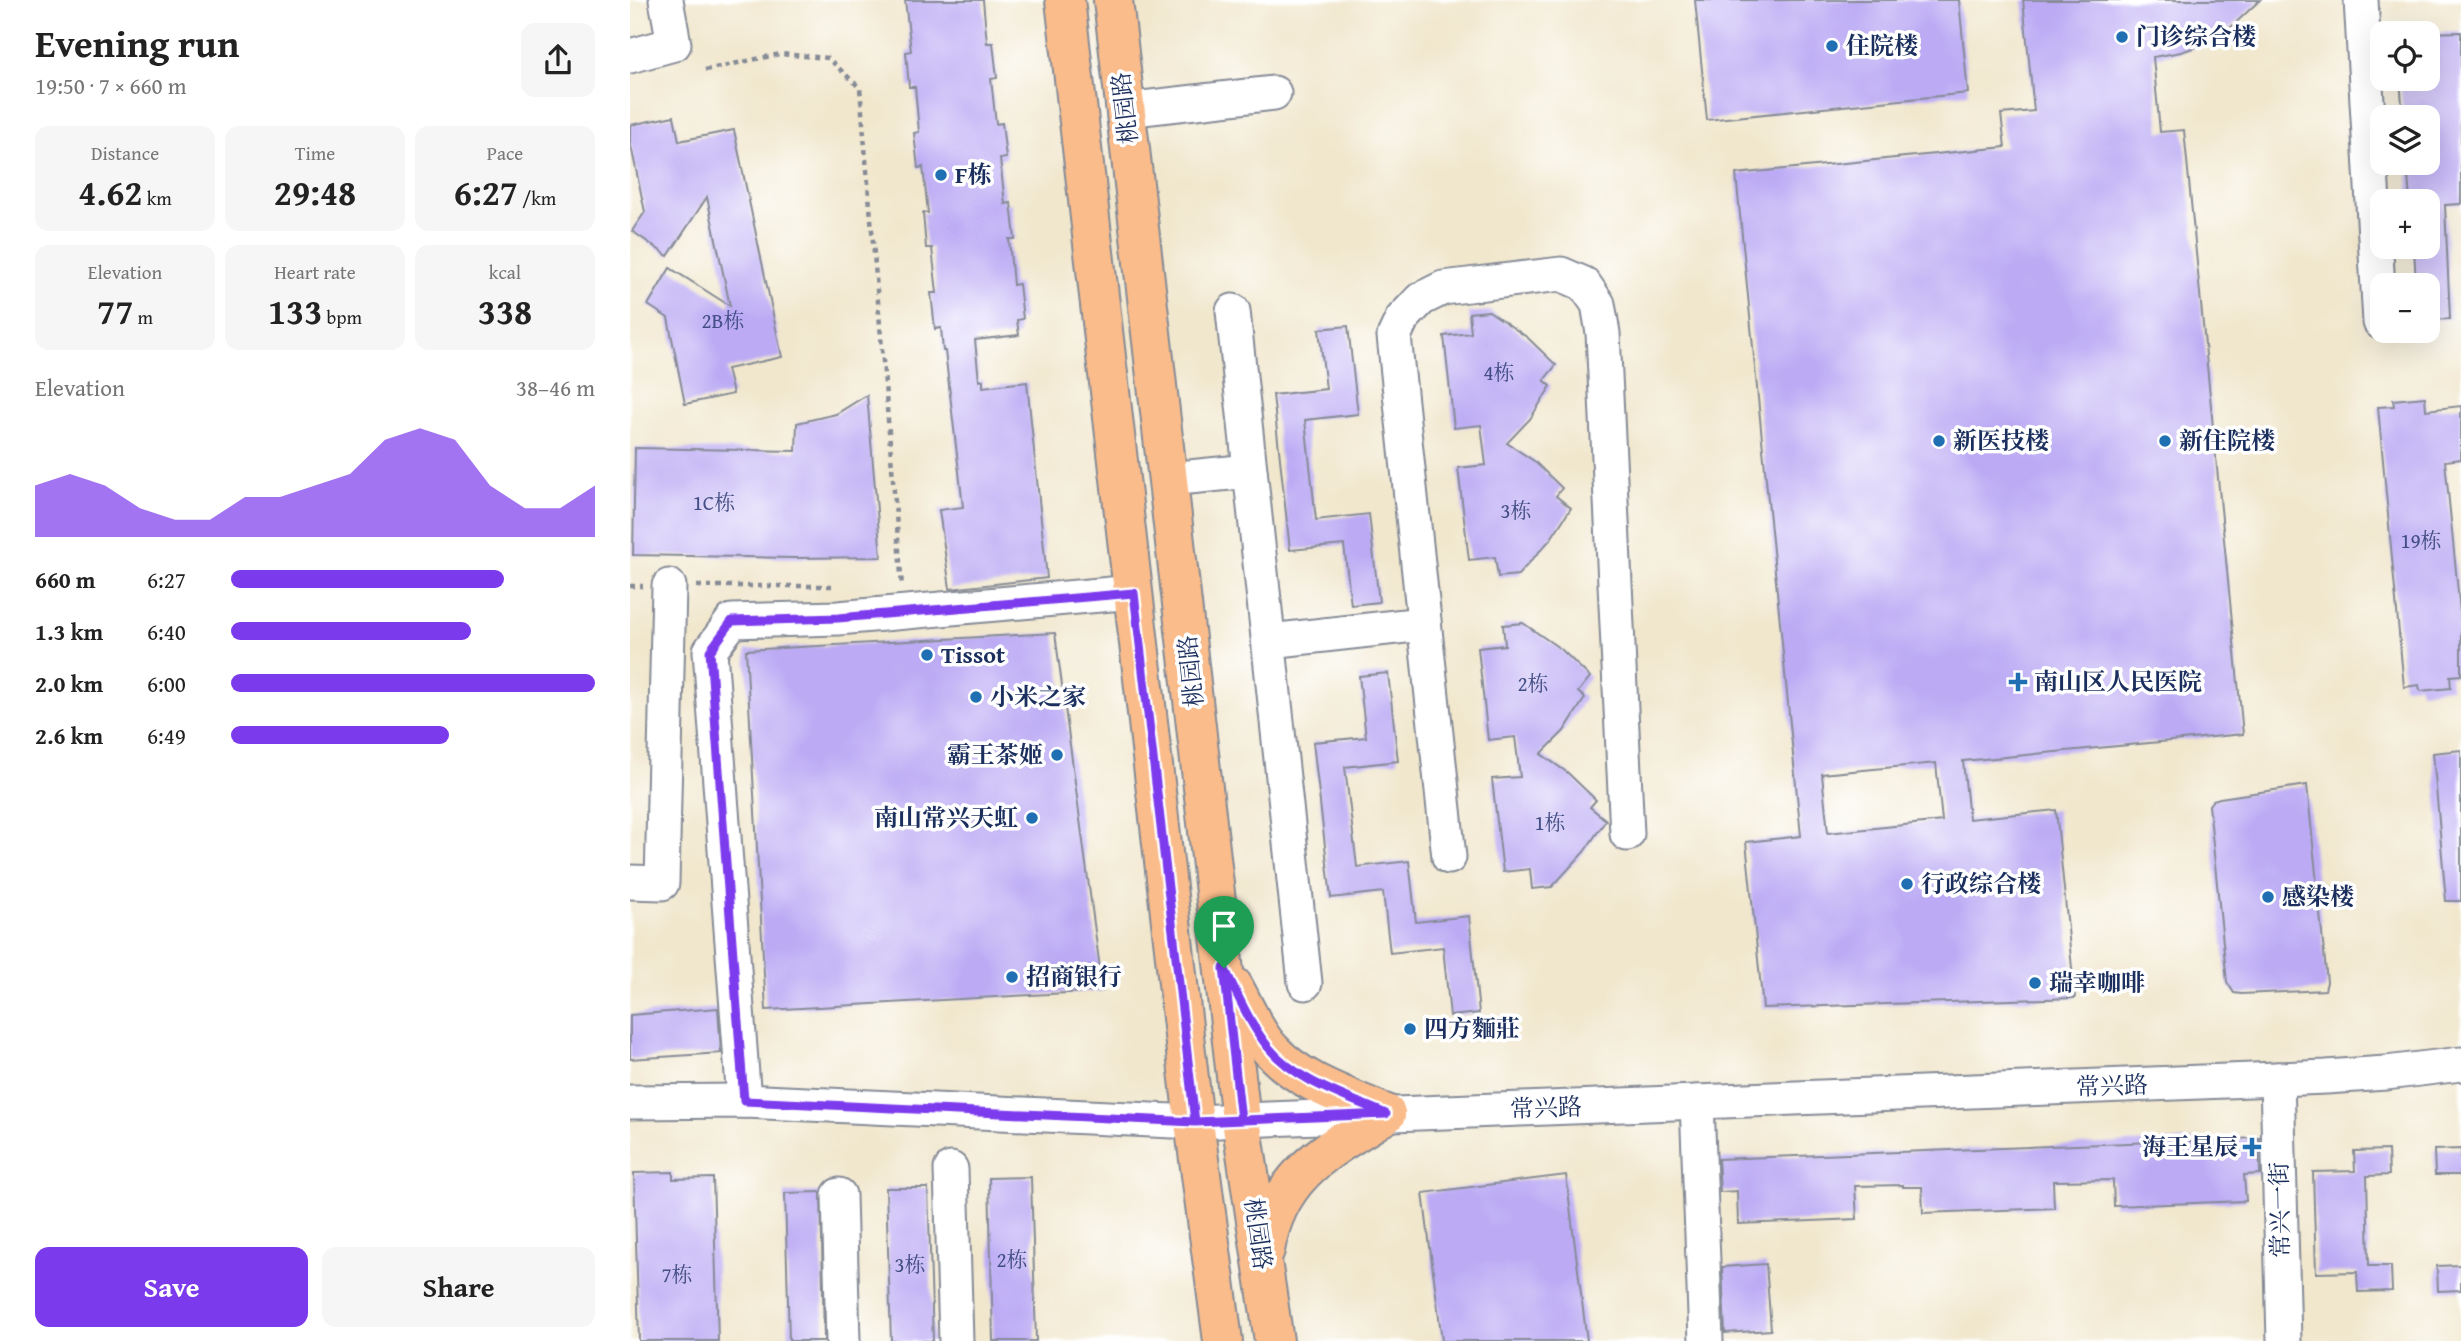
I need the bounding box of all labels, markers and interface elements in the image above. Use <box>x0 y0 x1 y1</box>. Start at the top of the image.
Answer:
text: Evening run <box>35 15 239 71</box>
place label: 门诊综合楼 <box>2136 19 2256 54</box>
map controls <box>2370 21 2440 343</box>
button: locate <box>2370 21 2440 91</box>
button: share <box>521 23 595 97</box>
place label: 住院楼 <box>1846 28 1918 63</box>
marker: 门诊综合楼 <box>2114 29 2130 45</box>
marker: 住院楼 <box>1824 38 1840 54</box>
text: 19:50 · 7 × 660 m <box>35 69 187 102</box>
street label: 桃园路 <box>1103 70 1146 146</box>
button: layers <box>2370 105 2440 175</box>
text: Distance <box>91 139 159 167</box>
text: Time <box>295 139 335 167</box>
text: Pace <box>487 139 523 167</box>
place label: F栋 <box>955 157 991 192</box>
text: 4.62 <box>78 167 142 218</box>
text: 29:48 <box>274 167 356 218</box>
text: 6:27 <box>454 167 518 218</box>
marker: F栋 <box>933 167 949 183</box>
text: km <box>142 184 172 212</box>
text: /km <box>518 184 556 212</box>
button: + <box>2370 189 2440 259</box>
text: Elevation <box>88 258 162 286</box>
text: Heart rate <box>274 258 356 286</box>
text: kcal <box>489 258 521 286</box>
button: − <box>2370 273 2440 343</box>
text: 77 <box>97 286 133 337</box>
text: 133 <box>268 286 322 337</box>
text: 338 <box>478 286 532 337</box>
text: m <box>133 303 153 331</box>
text: bpm <box>322 303 362 331</box>
house number: 2B栋 <box>701 305 745 336</box>
house number: 4栋 <box>1483 357 1515 388</box>
text: Elevation <box>35 371 125 404</box>
text: 38–46 m <box>516 371 595 404</box>
place label: 新医技楼 <box>1953 423 2049 458</box>
place label: 新住院楼 <box>2179 423 2275 458</box>
marker: 新医技楼 <box>1931 433 1947 449</box>
marker: 新住院楼 <box>2157 433 2173 449</box>
house number: 1C栋 <box>693 487 735 518</box>
house number: 3栋 <box>1500 495 1532 526</box>
house number: 19栋 <box>2400 525 2442 556</box>
text: 660 m <box>35 563 96 596</box>
text: 6:27 <box>147 563 186 596</box>
text: 1.3 km <box>35 615 103 648</box>
text: 6:40 <box>147 615 186 648</box>
street label: 桃园路 <box>1169 633 1212 709</box>
place label: Tissot <box>941 637 1005 672</box>
marker: Tissot <box>919 647 935 663</box>
place label: 南山区人民医院 <box>2034 664 2202 699</box>
text: 2.0 km <box>35 667 103 700</box>
text: 6:00 <box>147 667 186 700</box>
house number: 2栋 <box>1517 668 1549 699</box>
marker: 南山区人民医院 <box>2008 672 2028 692</box>
place label: 小米之家 <box>990 679 1086 714</box>
marker: 小米之家 <box>968 689 984 705</box>
text: 2.6 km <box>35 719 103 752</box>
text: 6:49 <box>147 719 186 752</box>
place label: 霸王茶姬 <box>947 737 1043 772</box>
marker: 霸王茶姬 <box>1049 747 1065 763</box>
place label: 南山常兴天虹 <box>874 800 1018 835</box>
house number: 1栋 <box>1534 807 1566 838</box>
marker: 南山常兴天虹 <box>1024 810 1040 826</box>
place label: 行政综合楼 <box>1921 866 2041 901</box>
marker: 行政综合楼 <box>1899 876 1915 892</box>
place label: 感染楼 <box>2282 879 2354 914</box>
marker: 感染楼 <box>2260 889 2276 905</box>
pin <box>1194 896 1254 968</box>
icon: arrive <box>1205 907 1243 945</box>
place label: 招商银行 <box>1026 959 1122 994</box>
place label: 瑞幸咖啡 <box>2049 965 2145 1000</box>
marker: 招商银行 <box>1004 969 1020 985</box>
marker: 瑞幸咖啡 <box>2027 975 2043 991</box>
place label: 四方麵莊 <box>1424 1011 1520 1046</box>
marker: 四方麵莊 <box>1402 1021 1418 1037</box>
street label: 常兴路 <box>2075 1067 2149 1104</box>
street label: 常兴路 <box>1509 1089 1583 1126</box>
place label: 海王星辰 <box>2142 1129 2238 1164</box>
marker: 海王星辰 <box>2244 1139 2260 1155</box>
street label: 常兴一街 <box>2261 1162 2298 1258</box>
street label: 桃园路 <box>1236 1196 1281 1272</box>
house number: 2栋 <box>996 1244 1028 1275</box>
button: Save <box>35 1247 308 1327</box>
button: Share <box>322 1247 595 1327</box>
house number: 3栋 <box>894 1249 926 1280</box>
house number: 7栋 <box>661 1259 693 1290</box>

